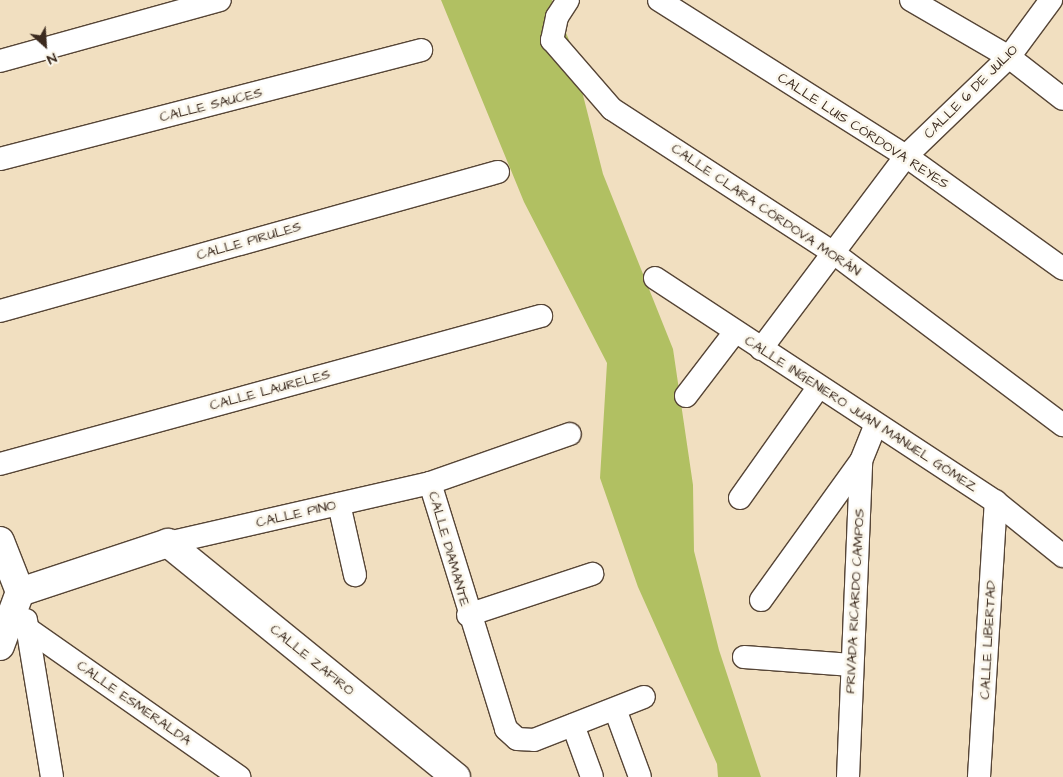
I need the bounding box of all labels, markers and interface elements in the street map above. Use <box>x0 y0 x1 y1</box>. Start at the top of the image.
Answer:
north arrow <box>20 20 70 70</box>
street label: CALLE 6 DE JULIO <box>921 42 1021 142</box>
text: N <box>43 48 60 69</box>
street label: CALLE LUIS CÓRDOVA REYES <box>774 69 952 193</box>
street label: CALLE SAUCES <box>158 84 264 126</box>
street label: CALLE CLARA CÓRDOVA MORÁN <box>668 140 864 280</box>
street label: CALLE PIRULES <box>195 218 303 264</box>
street label: CALLE INGENIERO JUAN MANUEL GÓMEZ <box>741 332 981 496</box>
street label: CALLE LAURELES <box>208 366 332 414</box>
street label: CALLE DIAMANTE <box>425 490 473 608</box>
street label: CALLE PINO <box>254 497 338 531</box>
street label: PRIVADA RICARDO CAMPOS <box>842 508 868 694</box>
street label: CALLE LIBERTAD <box>976 580 1000 700</box>
street label: CALLE ZAFIRO <box>267 621 357 699</box>
street label: CALLE ESMERALDA <box>73 657 195 749</box>

